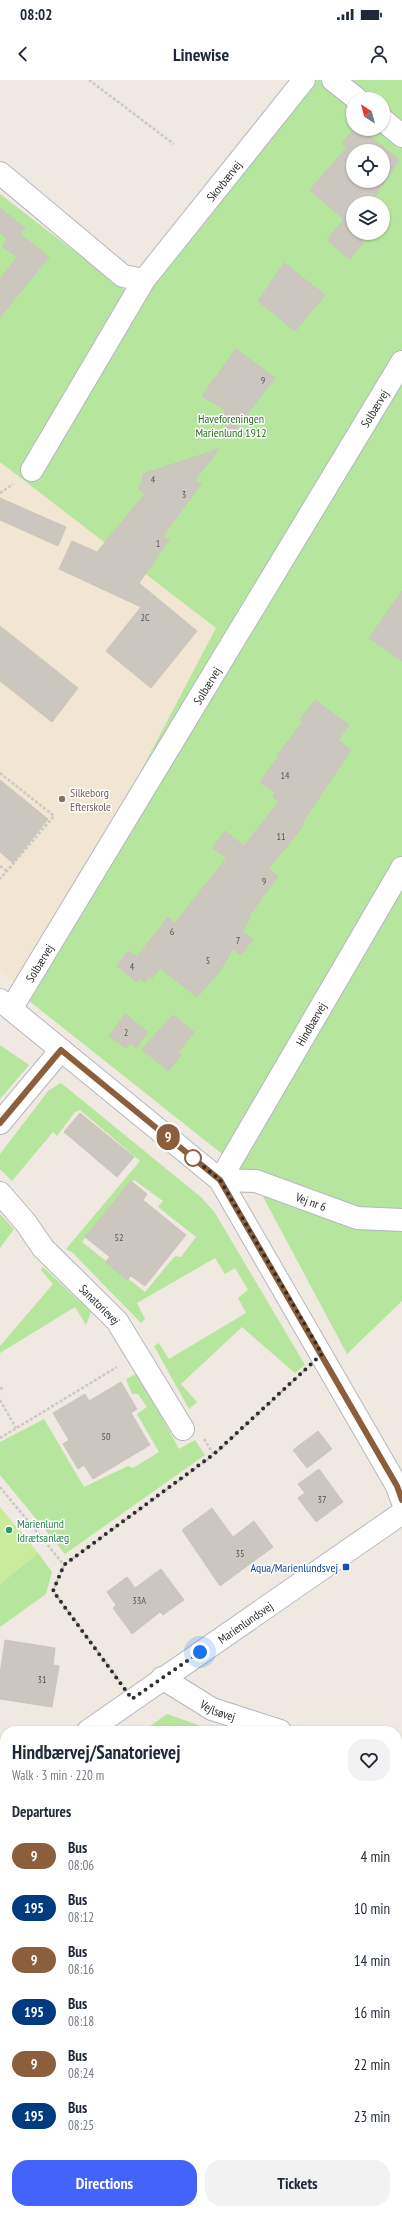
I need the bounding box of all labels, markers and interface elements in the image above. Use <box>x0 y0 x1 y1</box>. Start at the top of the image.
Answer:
text: 08:02 <box>20 5 52 24</box>
icon: back <box>12 43 34 65</box>
text: Linewise <box>173 43 229 66</box>
icon: person <box>368 43 390 65</box>
north arrow <box>346 92 390 136</box>
map controls <box>346 92 390 240</box>
button: locate <box>346 144 390 188</box>
street label: Skovbærvej <box>203 157 244 204</box>
button: layers <box>346 196 390 240</box>
house number: 9 <box>261 374 265 387</box>
street label: Solbærvej <box>357 387 391 430</box>
park label: Haveforeningen Marienlund 1912 <box>195 411 267 440</box>
house number: 4 <box>151 473 156 486</box>
house number: 3 <box>182 488 186 501</box>
house number: 1 <box>156 537 160 550</box>
house number: 2C <box>140 611 150 624</box>
street label: Solbærvej <box>189 664 224 707</box>
house number: 14 <box>281 769 290 782</box>
place label: Silkeborg Efterskole <box>70 785 111 814</box>
marker: Silkeborg Efterskole <box>57 794 67 804</box>
house number: 11 <box>277 830 286 843</box>
house number: 9 <box>262 875 266 888</box>
house number: 6 <box>170 925 175 938</box>
house number: 7 <box>236 934 240 947</box>
street label: Solbærvej <box>22 941 56 984</box>
house number: 5 <box>206 954 210 967</box>
house number: 4 <box>130 960 135 973</box>
street label: Hindbærvej <box>293 1000 329 1048</box>
house number: 2 <box>124 1026 128 1039</box>
line badge: 9 <box>155 1124 181 1150</box>
text: 9 <box>165 1128 171 1146</box>
unlabelled marker <box>184 1149 202 1167</box>
street label: Vej nr 6 <box>293 1188 329 1214</box>
house number: 52 <box>115 1231 124 1244</box>
street label: Sanatorievej <box>76 1281 124 1326</box>
house number: 50 <box>102 1430 111 1443</box>
house number: 37 <box>318 1493 327 1506</box>
place label: Marienlund Idrætsanlæg <box>17 1516 69 1545</box>
marker: Marienlund Idrætsanlæg <box>4 1525 14 1535</box>
house number: 35 <box>236 1547 245 1560</box>
place label: Aqua/Marienlundsvej <box>250 1560 338 1575</box>
marker: Aqua/Marienlundsvej <box>341 1562 351 1572</box>
house number: 33A <box>132 1594 146 1607</box>
street label: Marienlundsvej <box>215 1598 275 1646</box>
your location <box>190 1642 210 1662</box>
house number: 31 <box>38 1673 47 1686</box>
street label: Vejlsøvej <box>197 1696 238 1724</box>
button: heart <box>348 1739 390 1781</box>
text: Hindbærvej/Sanatorievej <box>12 1740 181 1764</box>
text: Walk · 3 min · 220 m <box>12 1767 104 1784</box>
text: Departures <box>12 1802 71 1821</box>
text: Bus <box>68 1838 87 1857</box>
text: 9 <box>31 1847 37 1865</box>
text: 4 min <box>360 1847 390 1866</box>
text: 08:06 <box>68 1857 94 1874</box>
text: Bus <box>68 1890 87 1909</box>
text: 195 <box>24 1899 44 1917</box>
text: 10 min <box>354 1899 390 1918</box>
text: 08:12 <box>68 1909 94 1926</box>
text: Bus <box>68 1942 87 1961</box>
text: 9 <box>31 1951 37 1969</box>
text: 14 min <box>354 1951 390 1970</box>
text: 08:16 <box>68 1961 94 1978</box>
text: Bus <box>68 1994 87 2013</box>
text: 195 <box>24 2003 44 2021</box>
text: 16 min <box>354 2003 390 2022</box>
text: 08:18 <box>68 2013 94 2030</box>
text: Bus <box>68 2046 87 2065</box>
text: 9 <box>31 2055 37 2073</box>
text: 22 min <box>354 2055 390 2074</box>
text: 08:24 <box>68 2065 94 2082</box>
text: Bus <box>68 2098 87 2117</box>
text: 195 <box>24 2107 44 2125</box>
text: 23 min <box>354 2107 390 2126</box>
text: 08:25 <box>68 2117 94 2134</box>
button: Directions <box>12 2160 197 2206</box>
button: Tickets <box>205 2160 390 2206</box>

